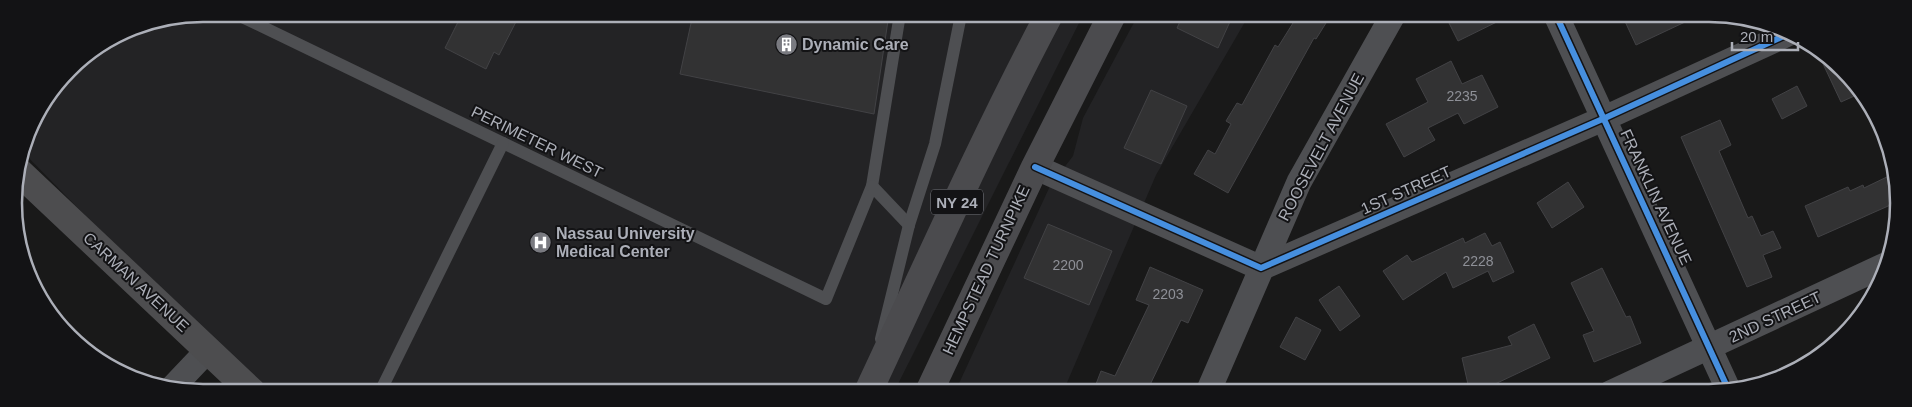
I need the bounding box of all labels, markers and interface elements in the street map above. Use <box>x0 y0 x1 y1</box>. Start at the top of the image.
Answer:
scale bar <box>1732 20 1798 52</box>
text: 20 m <box>1740 28 1773 45</box>
building icon: Dynamic Care <box>774 32 798 56</box>
place label: Dynamic Care <box>802 36 909 53</box>
street label: ROOSEVELT AVENUE <box>1275 70 1367 224</box>
house number: 2235 <box>1446 88 1478 104</box>
street label: PERIMETER WEST <box>469 103 606 181</box>
street label: FRANKLIN AVENUE <box>1617 127 1695 267</box>
street label: 1ST STREET <box>1358 162 1454 217</box>
street label: HEMPSTEAD TURNPIKE <box>939 183 1033 357</box>
road number: NY 24 <box>931 190 983 214</box>
place label: Nassau University Medical Center <box>556 225 695 260</box>
street label: CARMAN AVENUE <box>80 229 192 335</box>
hospital icon: Nassau University Medical Center <box>528 230 552 254</box>
house number: 2228 <box>1462 253 1494 269</box>
house number: 2200 <box>1052 257 1084 273</box>
house number: 2203 <box>1152 286 1184 302</box>
street label: 2ND STREET <box>1726 288 1824 346</box>

